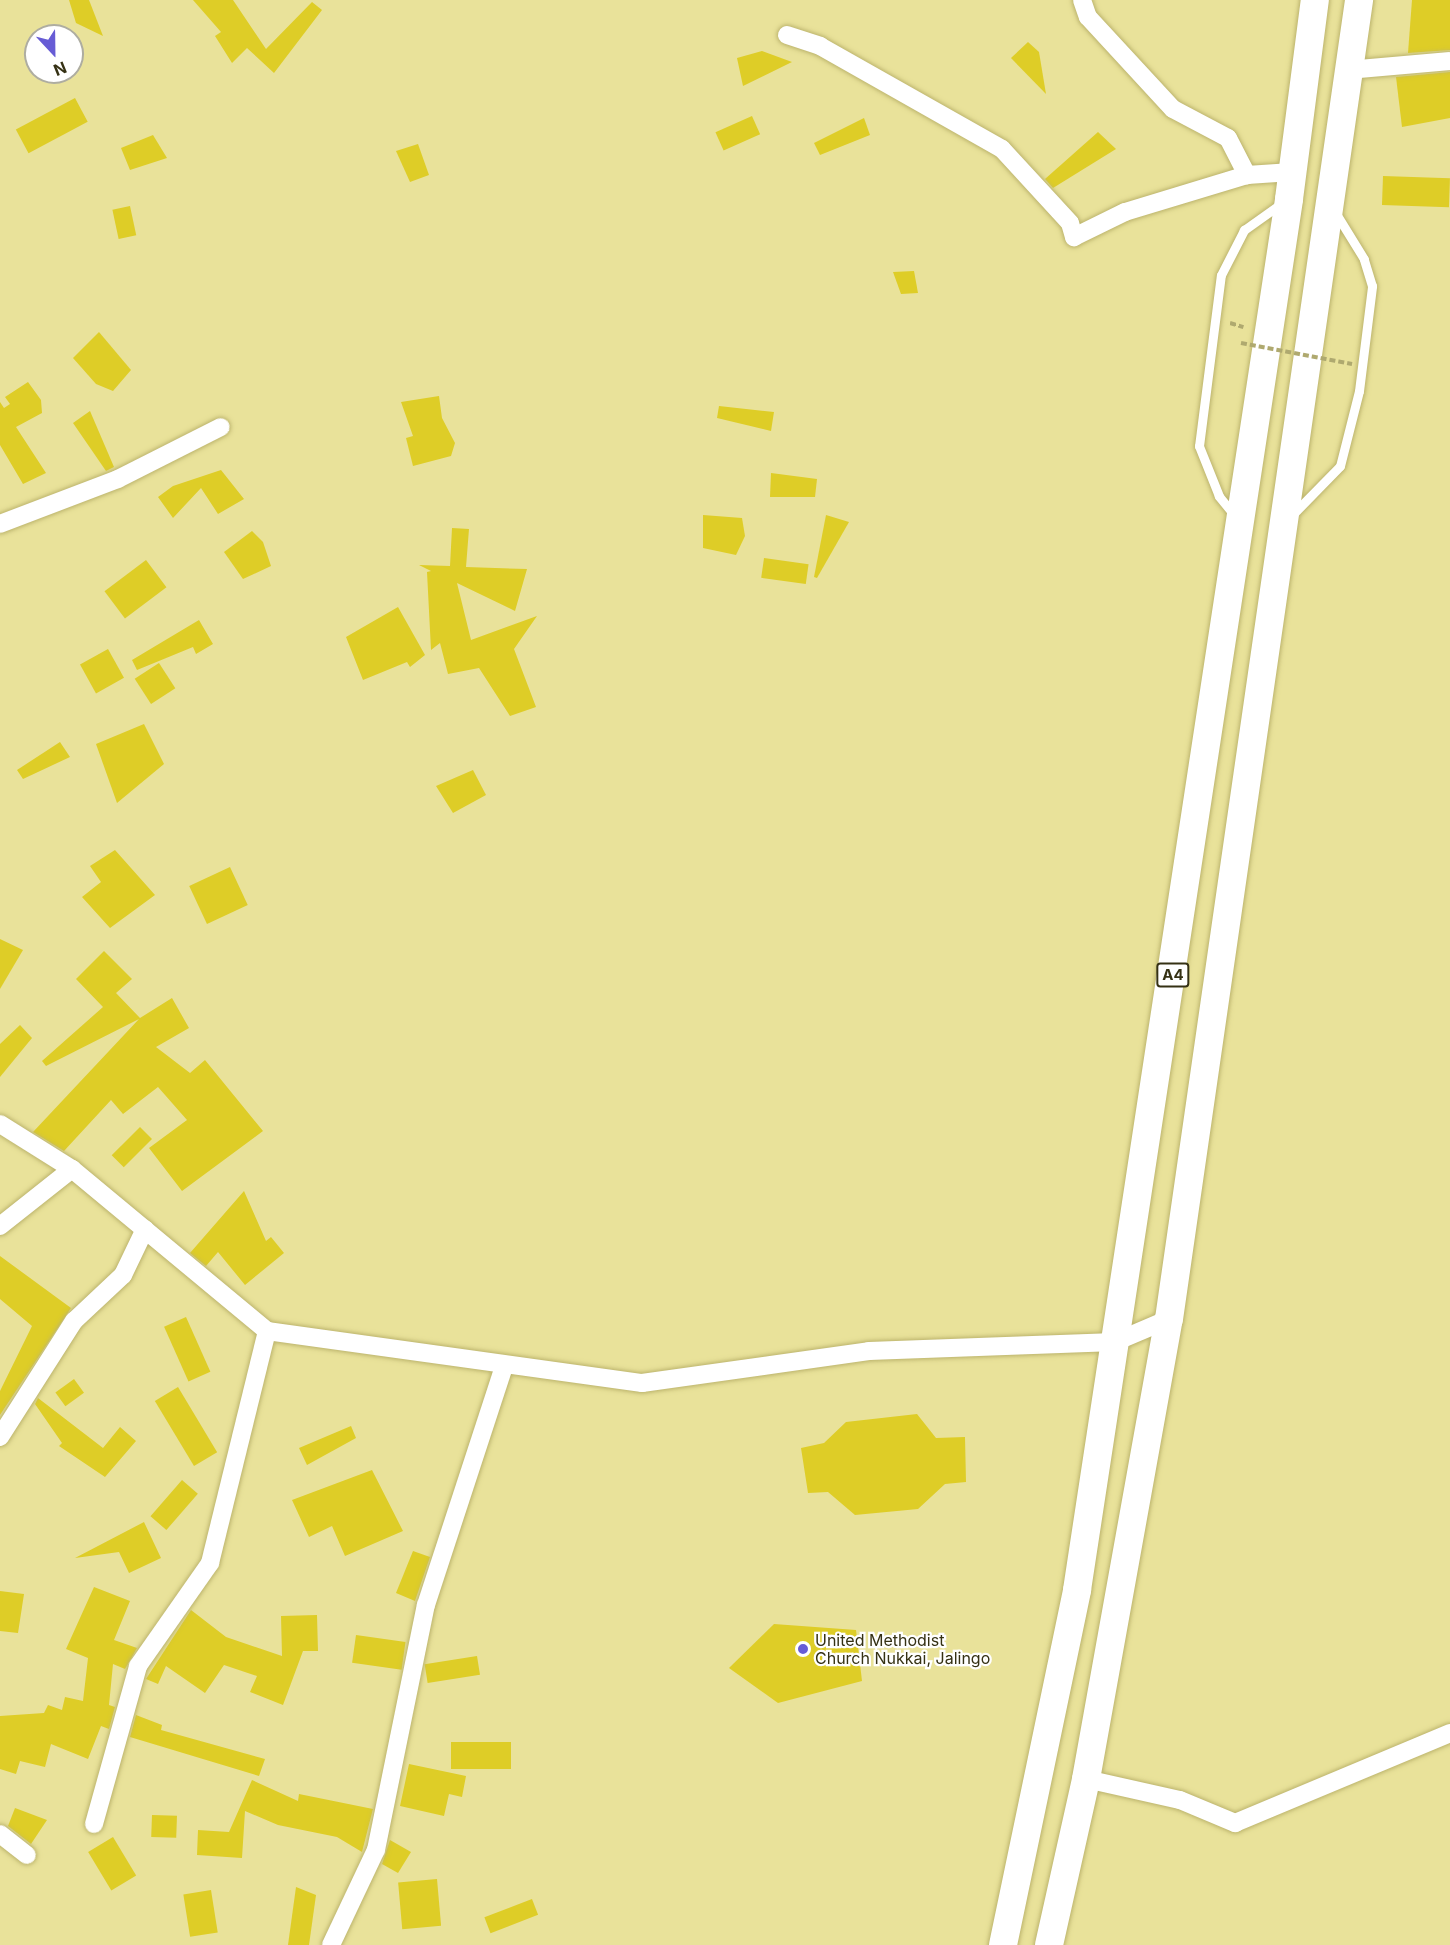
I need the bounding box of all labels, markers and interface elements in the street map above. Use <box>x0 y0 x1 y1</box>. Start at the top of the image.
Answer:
north arrow <box>24 24 84 84</box>
text: N <box>51 57 69 80</box>
road number: A4 <box>1155 963 1191 987</box>
place label: United Methodist Church Nukkai, Jalingo <box>815 1630 990 1668</box>
marker: United Methodist Church Nukkai, Jalingo <box>796 1642 810 1656</box>

